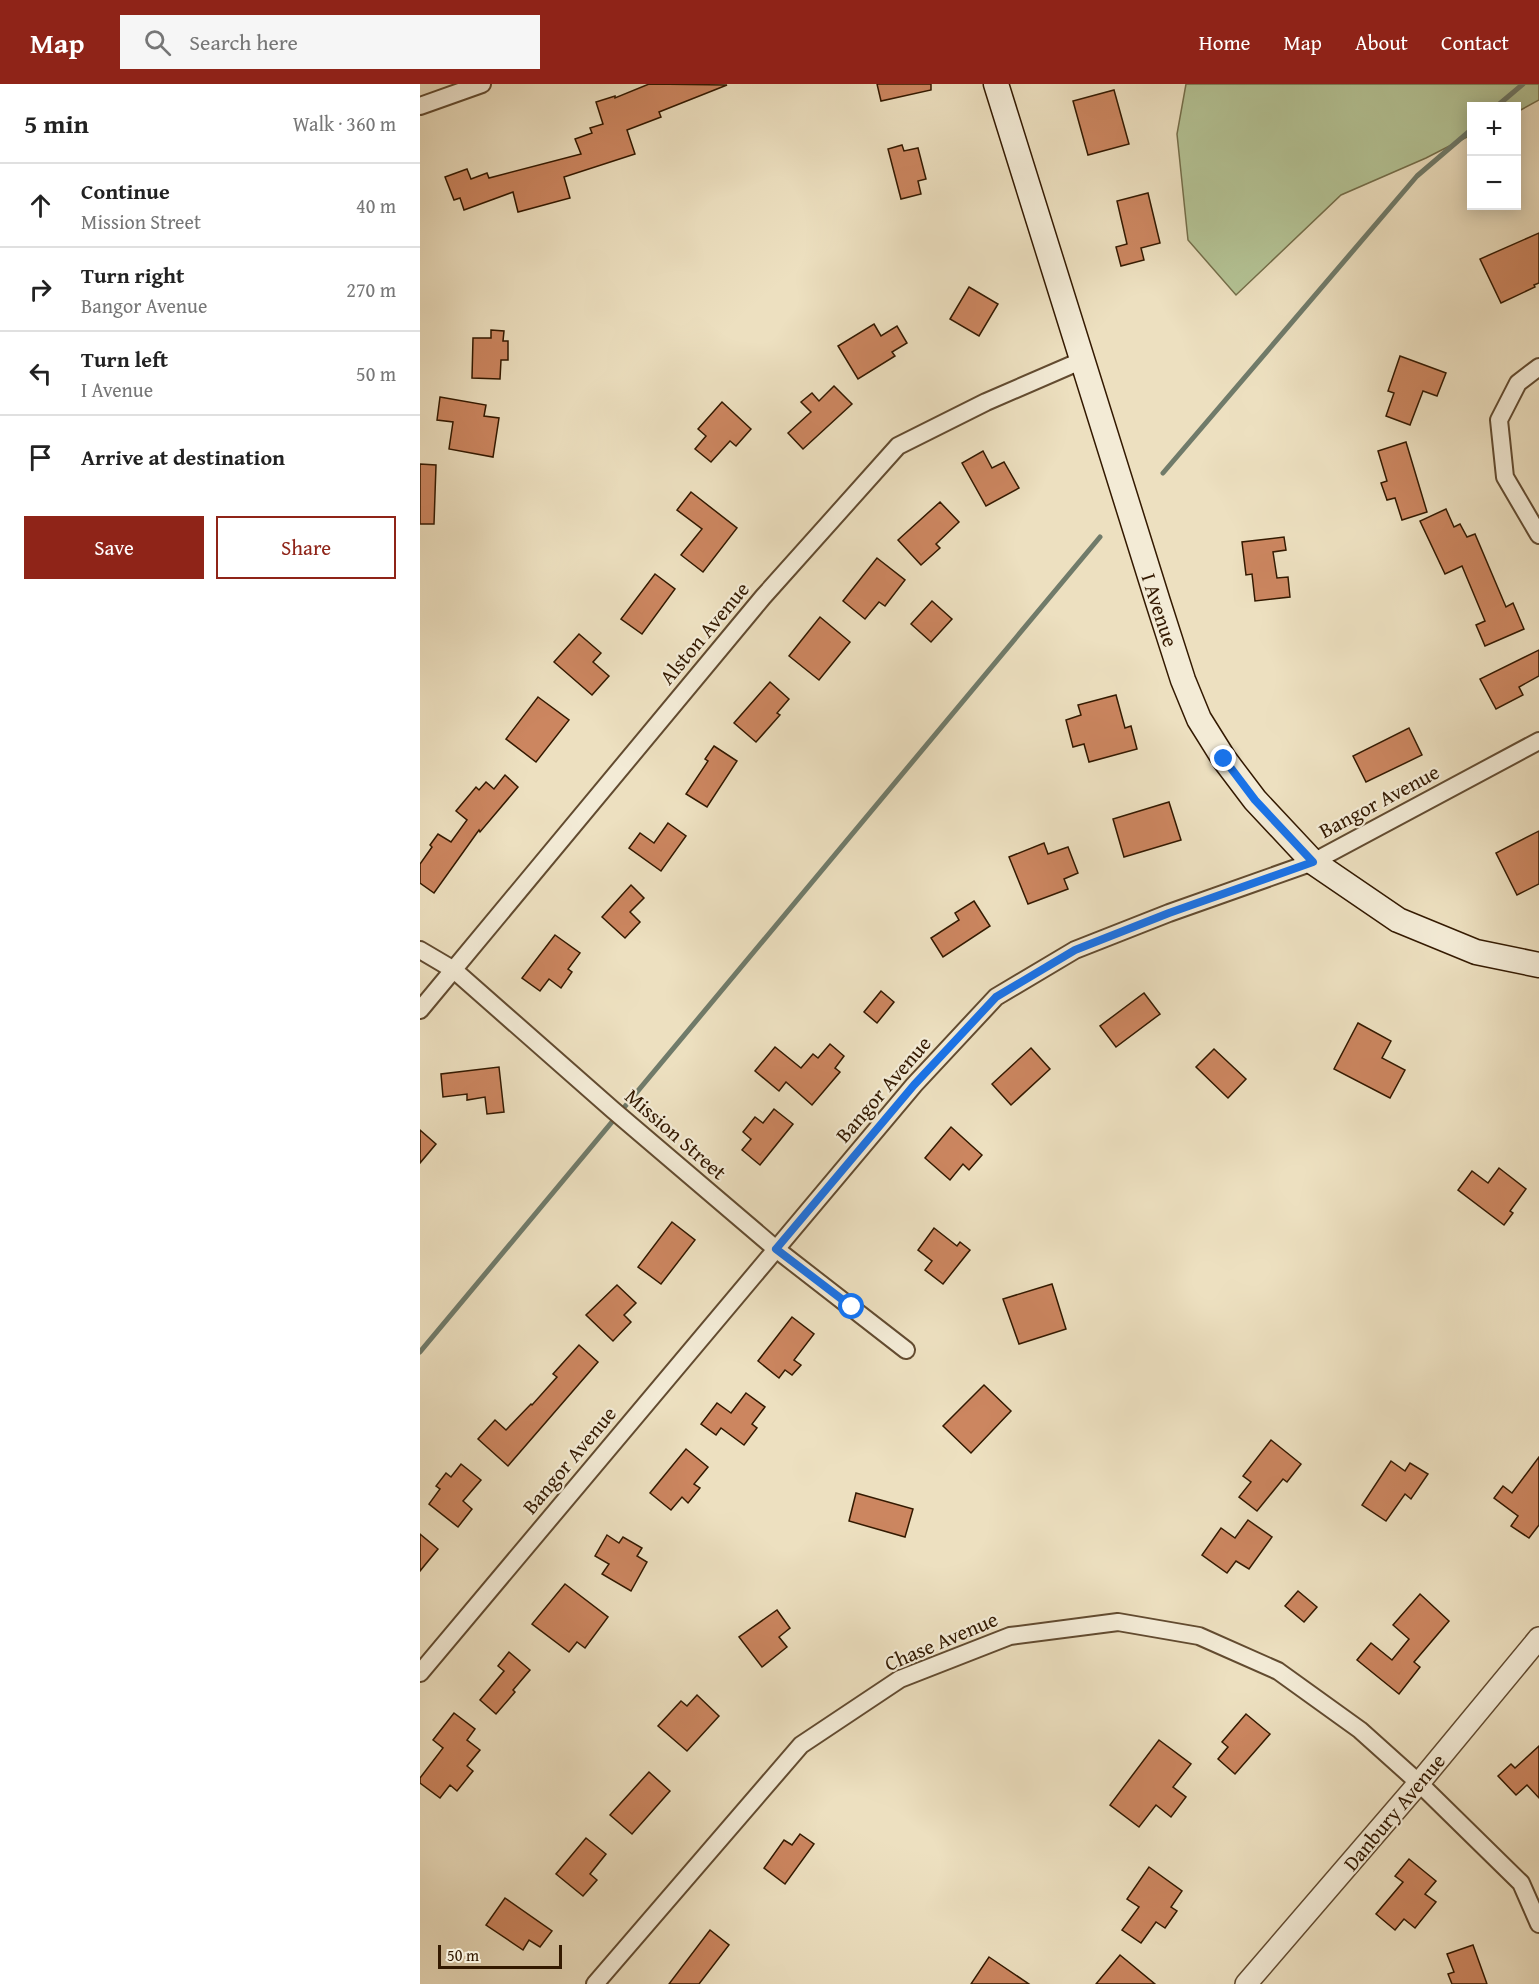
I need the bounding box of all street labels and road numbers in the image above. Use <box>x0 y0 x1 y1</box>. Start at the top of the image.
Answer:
street label: I Avenue <box>1134 569 1186 651</box>
street label: Alston Avenue <box>652 575 756 691</box>
street label: Bangor Avenue <box>1313 756 1445 846</box>
street label: Bangor Avenue <box>828 1029 938 1149</box>
street label: Mission Street <box>618 1081 734 1187</box>
street label: Bangor Avenue <box>515 1399 624 1521</box>
street label: Chase Avenue <box>879 1603 1003 1679</box>
street label: Danbury Avenue <box>1336 1746 1453 1877</box>

